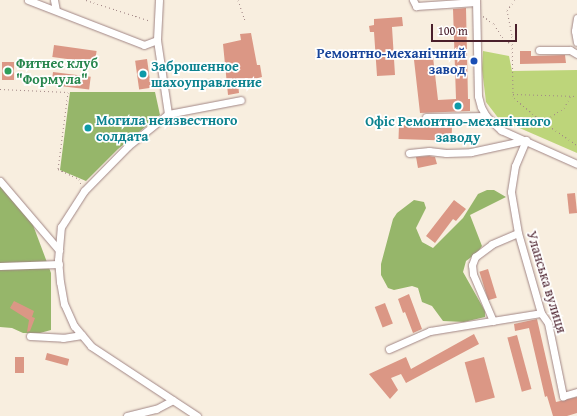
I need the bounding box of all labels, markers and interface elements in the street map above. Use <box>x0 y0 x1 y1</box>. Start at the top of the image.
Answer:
scale bar <box>433 16 519 42</box>
text: 100 m <box>438 22 468 39</box>
place label: Ремонтно-механічний завод <box>316 45 466 78</box>
place label: Фитнес клуб "Формула" <box>16 55 98 88</box>
marker: Ремонтно-механічний завод <box>469 56 479 66</box>
place label: Заброшенное шахоуправление <box>151 58 262 90</box>
marker: Фитнес клуб "Формула" <box>3 66 13 76</box>
marker: Заброшенное шахоуправление <box>138 69 148 79</box>
marker: Офіс Ремонтно-механічного заводу <box>453 101 463 111</box>
place label: Могила неизвестного солдата <box>96 112 238 144</box>
place label: Офіс Ремонтно-механічного заводу <box>365 113 551 146</box>
marker: Могила неизвестного солдата <box>83 123 93 133</box>
street label: Уланська вулиця <box>523 229 571 335</box>

